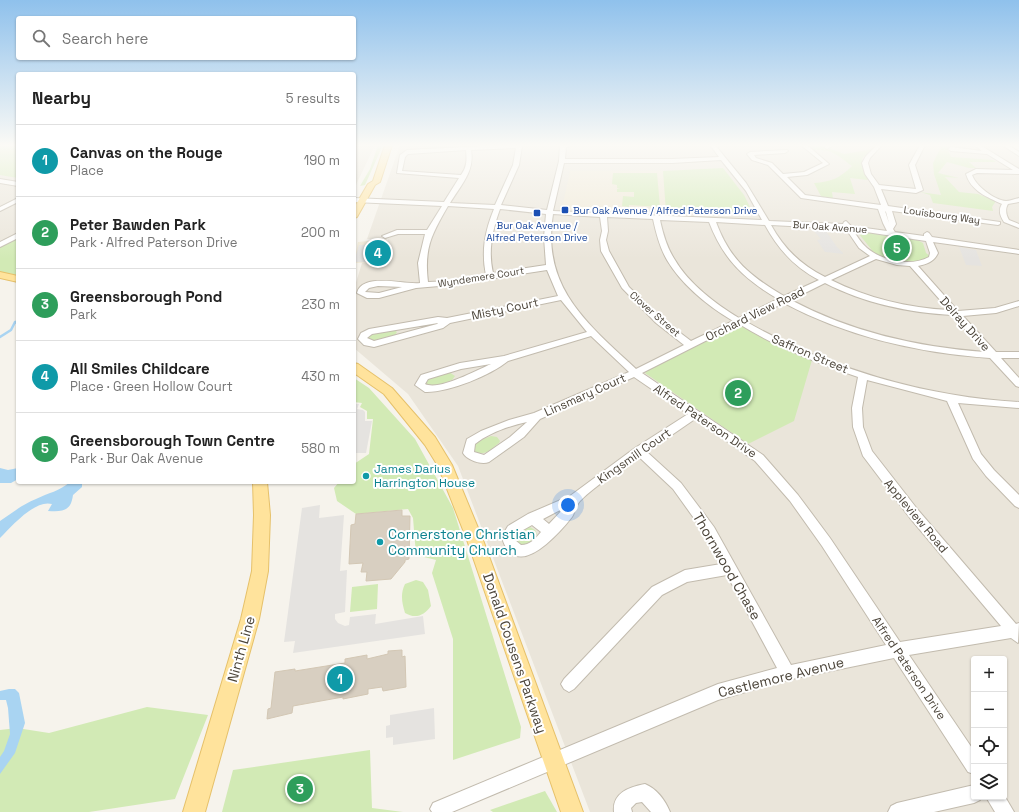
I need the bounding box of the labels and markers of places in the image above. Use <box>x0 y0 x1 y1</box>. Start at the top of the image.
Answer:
place label: Bur Oak Avenue / Alfred Paterson Drive <box>573 204 758 217</box>
marker: Bur Oak Avenue / Alfred Paterson Drive <box>560 205 570 215</box>
marker: Bur Oak Avenue / Alfred Peterson Drive <box>532 208 542 218</box>
place label: Bur Oak Avenue / Alfred Peterson Drive <box>486 219 588 244</box>
pin: 5 <box>884 233 910 263</box>
pin: 4 <box>365 238 391 268</box>
pin: 2 <box>725 378 751 408</box>
place label: James Darius Harrington House <box>374 461 475 491</box>
marker: James Darius Harrington House <box>361 471 371 481</box>
place label: Cornerstone Christian Community Church <box>388 525 535 559</box>
marker: Cornerstone Christian Community Church <box>375 537 385 547</box>
pin: 1 <box>327 664 353 694</box>
pin: 3 <box>287 774 313 804</box>

